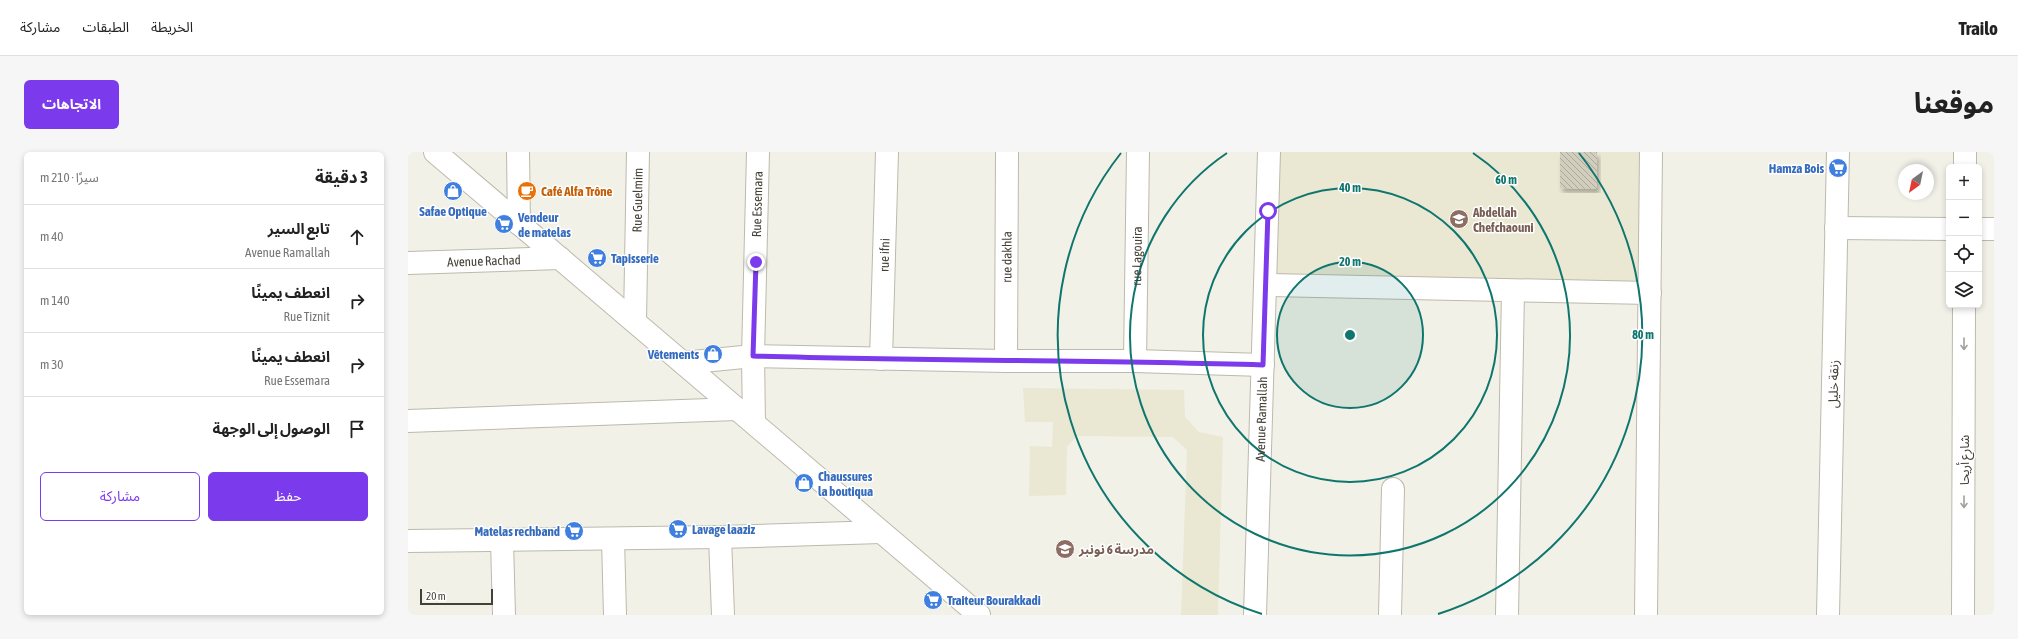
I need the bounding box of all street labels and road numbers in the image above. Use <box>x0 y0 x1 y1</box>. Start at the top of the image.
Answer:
street label: Rue Guelmim <box>630 168 646 233</box>
street label: Rue Essemara <box>749 171 766 237</box>
street label: rue Lagouira <box>1129 226 1145 286</box>
street label: rue dakhla <box>999 231 1015 283</box>
street label: rue ifni <box>877 238 892 272</box>
street label: Avenue Rachad <box>447 252 521 270</box>
street label: زنقة خليل <box>1826 360 1842 408</box>
street label: Avenue Ramallah <box>1253 376 1270 462</box>
street label: شارع أريحا <box>1956 435 1975 485</box>

